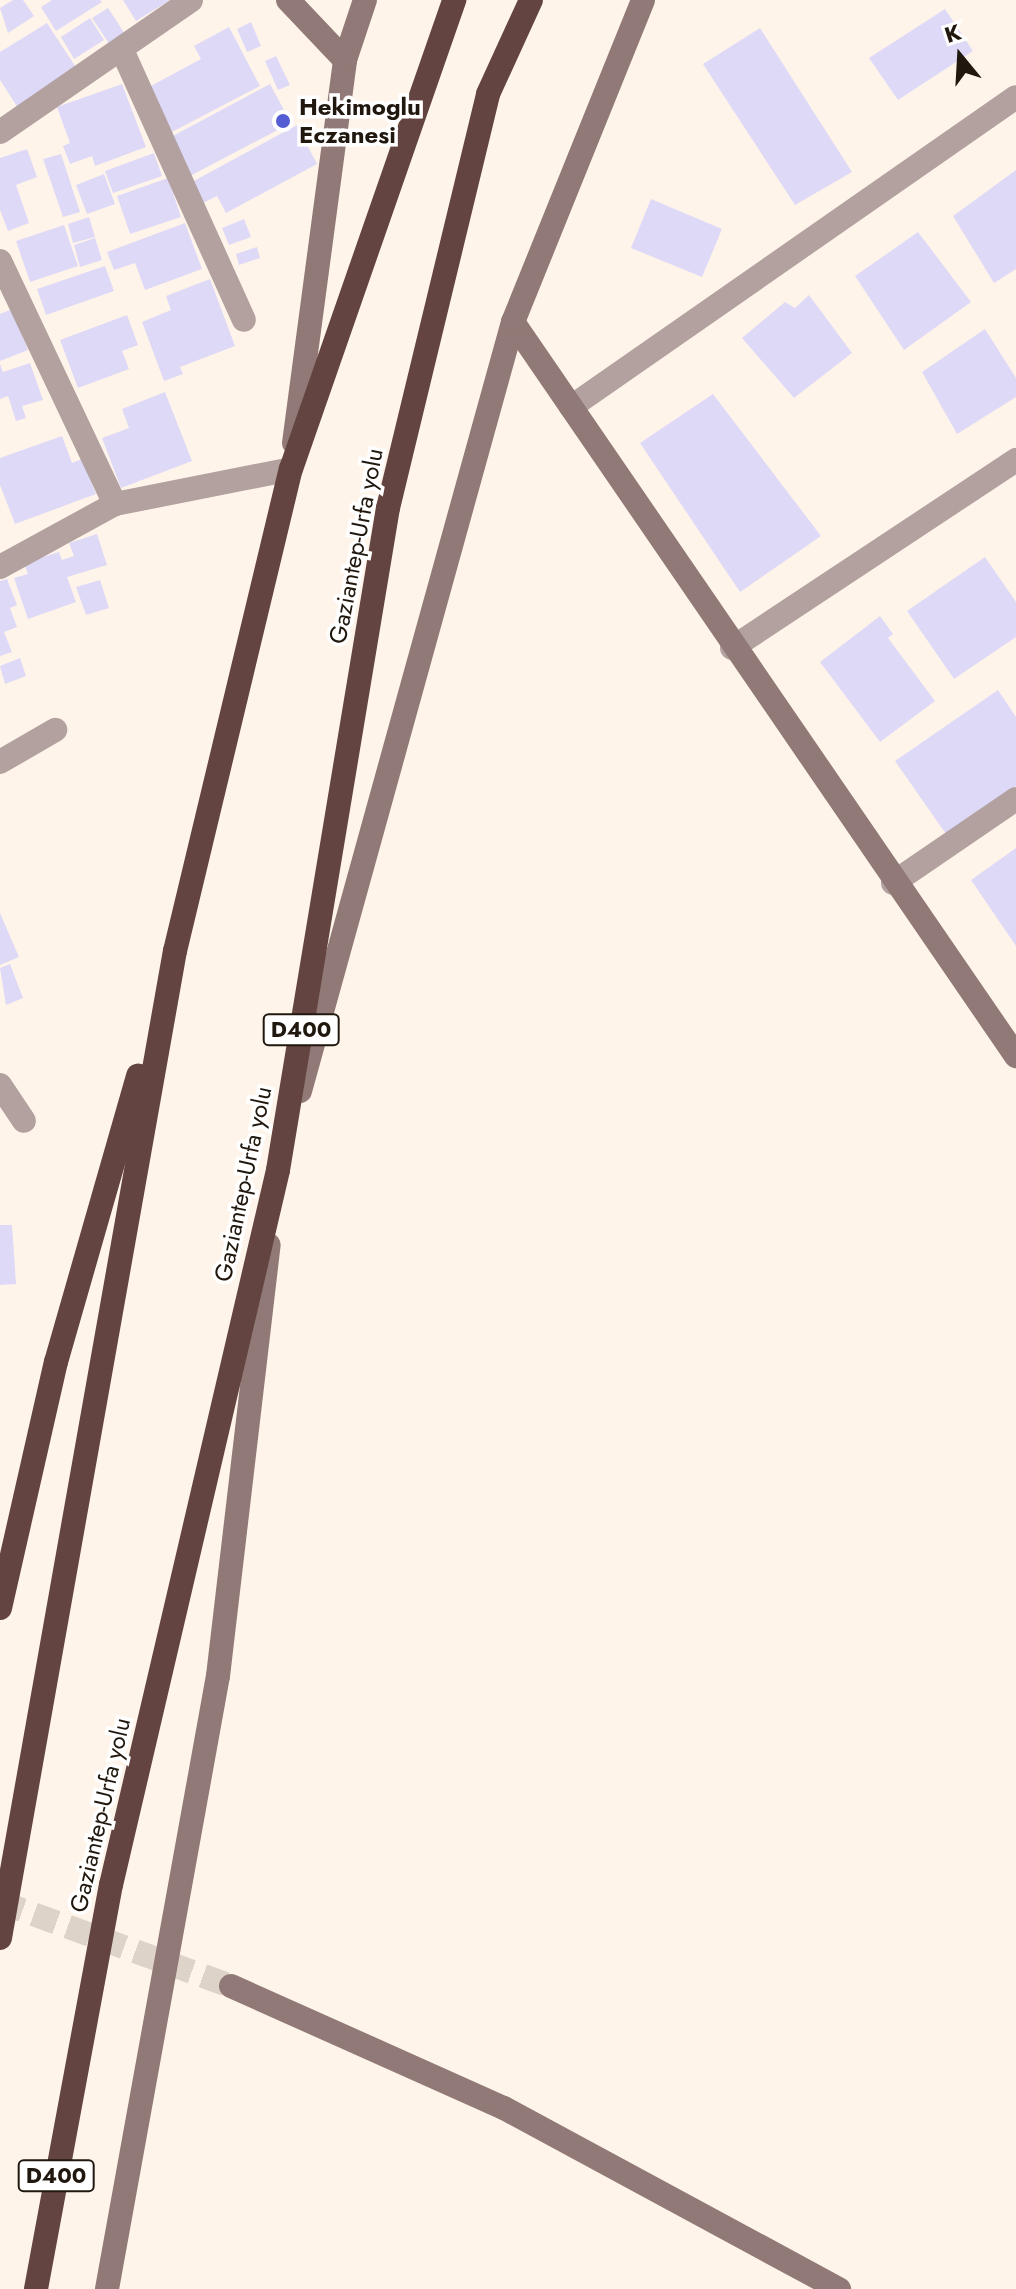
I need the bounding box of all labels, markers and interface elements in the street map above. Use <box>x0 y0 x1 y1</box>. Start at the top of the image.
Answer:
north arrow <box>920 16 1000 96</box>
text: K <box>940 16 965 51</box>
place label: Hekimoglu Eczanesi <box>299 93 421 149</box>
marker: Hekimoglu Eczanesi <box>274 112 292 130</box>
street label: Gaziantep-Urfa yolu <box>323 446 389 646</box>
road number: D400 <box>261 1012 341 1048</box>
street label: Gaziantep-Urfa yolu <box>208 1084 278 1284</box>
street label: Gaziantep-Urfa yolu <box>64 1715 136 1915</box>
road number: D400 <box>16 2158 96 2194</box>

